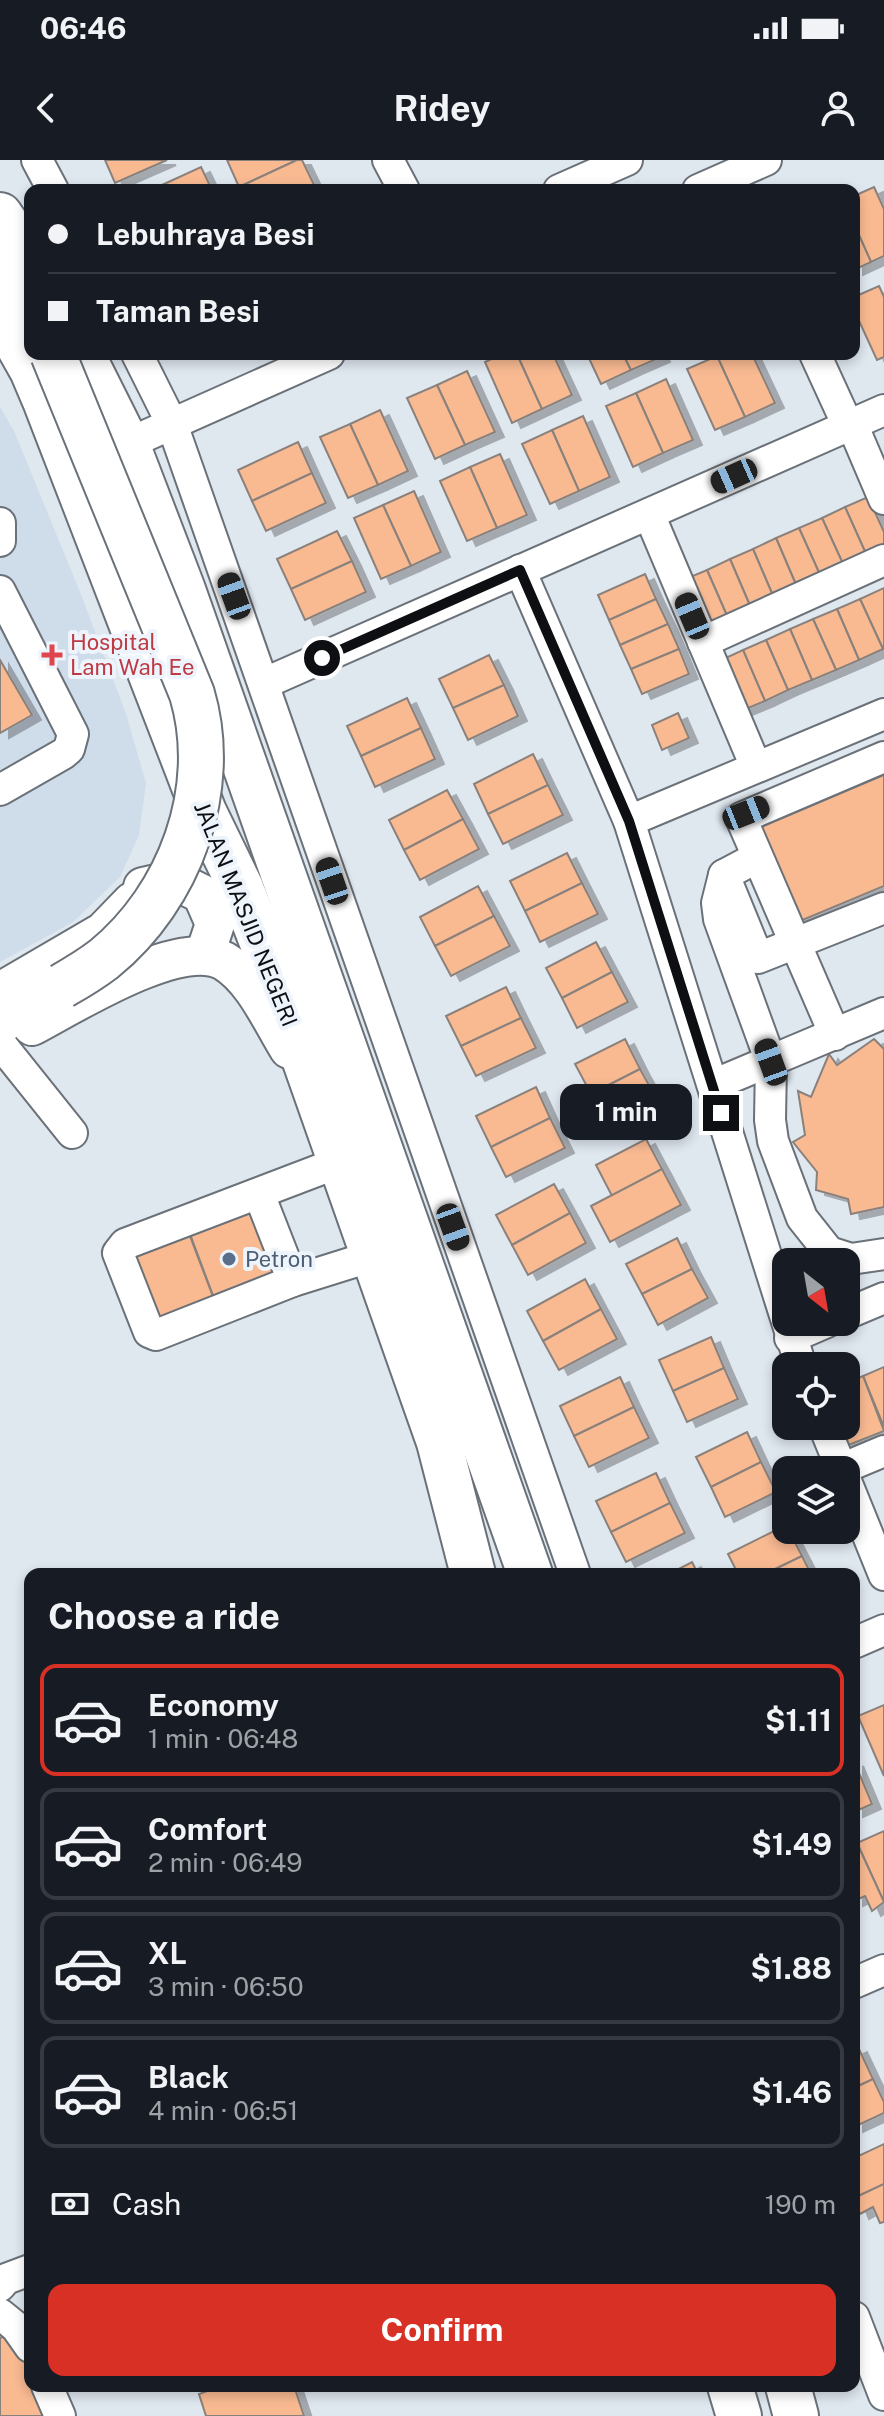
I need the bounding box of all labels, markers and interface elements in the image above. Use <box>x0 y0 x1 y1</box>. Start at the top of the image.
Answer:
text: 06:46 <box>40 10 127 46</box>
icon: back <box>24 86 68 130</box>
icon: person <box>816 86 860 130</box>
text: Ridey <box>394 87 491 129</box>
text: Lebuhraya Besi <box>96 216 315 252</box>
text: Taman Besi <box>96 293 260 329</box>
car <box>707 455 761 497</box>
car <box>215 569 253 623</box>
car <box>672 589 712 643</box>
place label: Hospital Lam Wah Ee <box>70 629 195 680</box>
route start <box>304 640 340 676</box>
marker: Hospital Lam Wah Ee <box>41 644 63 666</box>
car <box>719 793 773 833</box>
street label: JALAN MASJID NEGERI <box>189 798 303 1030</box>
car <box>313 854 351 908</box>
car <box>752 1035 790 1089</box>
callout: 1 min <box>561 1085 693 1141</box>
route end <box>703 1095 739 1131</box>
text: 1 min <box>595 1096 657 1127</box>
car <box>434 1200 472 1254</box>
place label: Petron <box>245 1246 313 1272</box>
north arrow <box>772 1248 860 1336</box>
map controls <box>772 1248 860 1544</box>
marker: Petron <box>220 1250 238 1268</box>
button: locate <box>772 1352 860 1440</box>
button: layers <box>772 1456 860 1544</box>
text: Choose a ride <box>48 1595 280 1637</box>
icon: car <box>52 1684 124 1756</box>
text: Economy <box>148 1687 279 1723</box>
text: $1.11 <box>765 1702 832 1738</box>
text: 1 min · 06:48 <box>148 1723 298 1754</box>
icon: car <box>52 1808 124 1880</box>
text: Comfort <box>148 1811 267 1847</box>
text: $1.49 <box>751 1826 832 1862</box>
text: 2 min · 06:49 <box>148 1847 303 1878</box>
icon: car <box>52 1932 124 2004</box>
text: XL <box>148 1935 187 1971</box>
text: $1.88 <box>750 1950 832 1986</box>
text: 3 min · 06:50 <box>148 1971 304 2002</box>
icon: car <box>52 2056 124 2128</box>
text: Black <box>148 2059 229 2095</box>
text: $1.46 <box>751 2074 832 2110</box>
text: 4 min · 06:51 <box>148 2095 298 2126</box>
icon: cash <box>48 2182 92 2226</box>
text: Cash <box>112 2186 181 2222</box>
text: 190 m <box>765 2189 836 2220</box>
button: Confirm <box>48 2284 836 2376</box>

